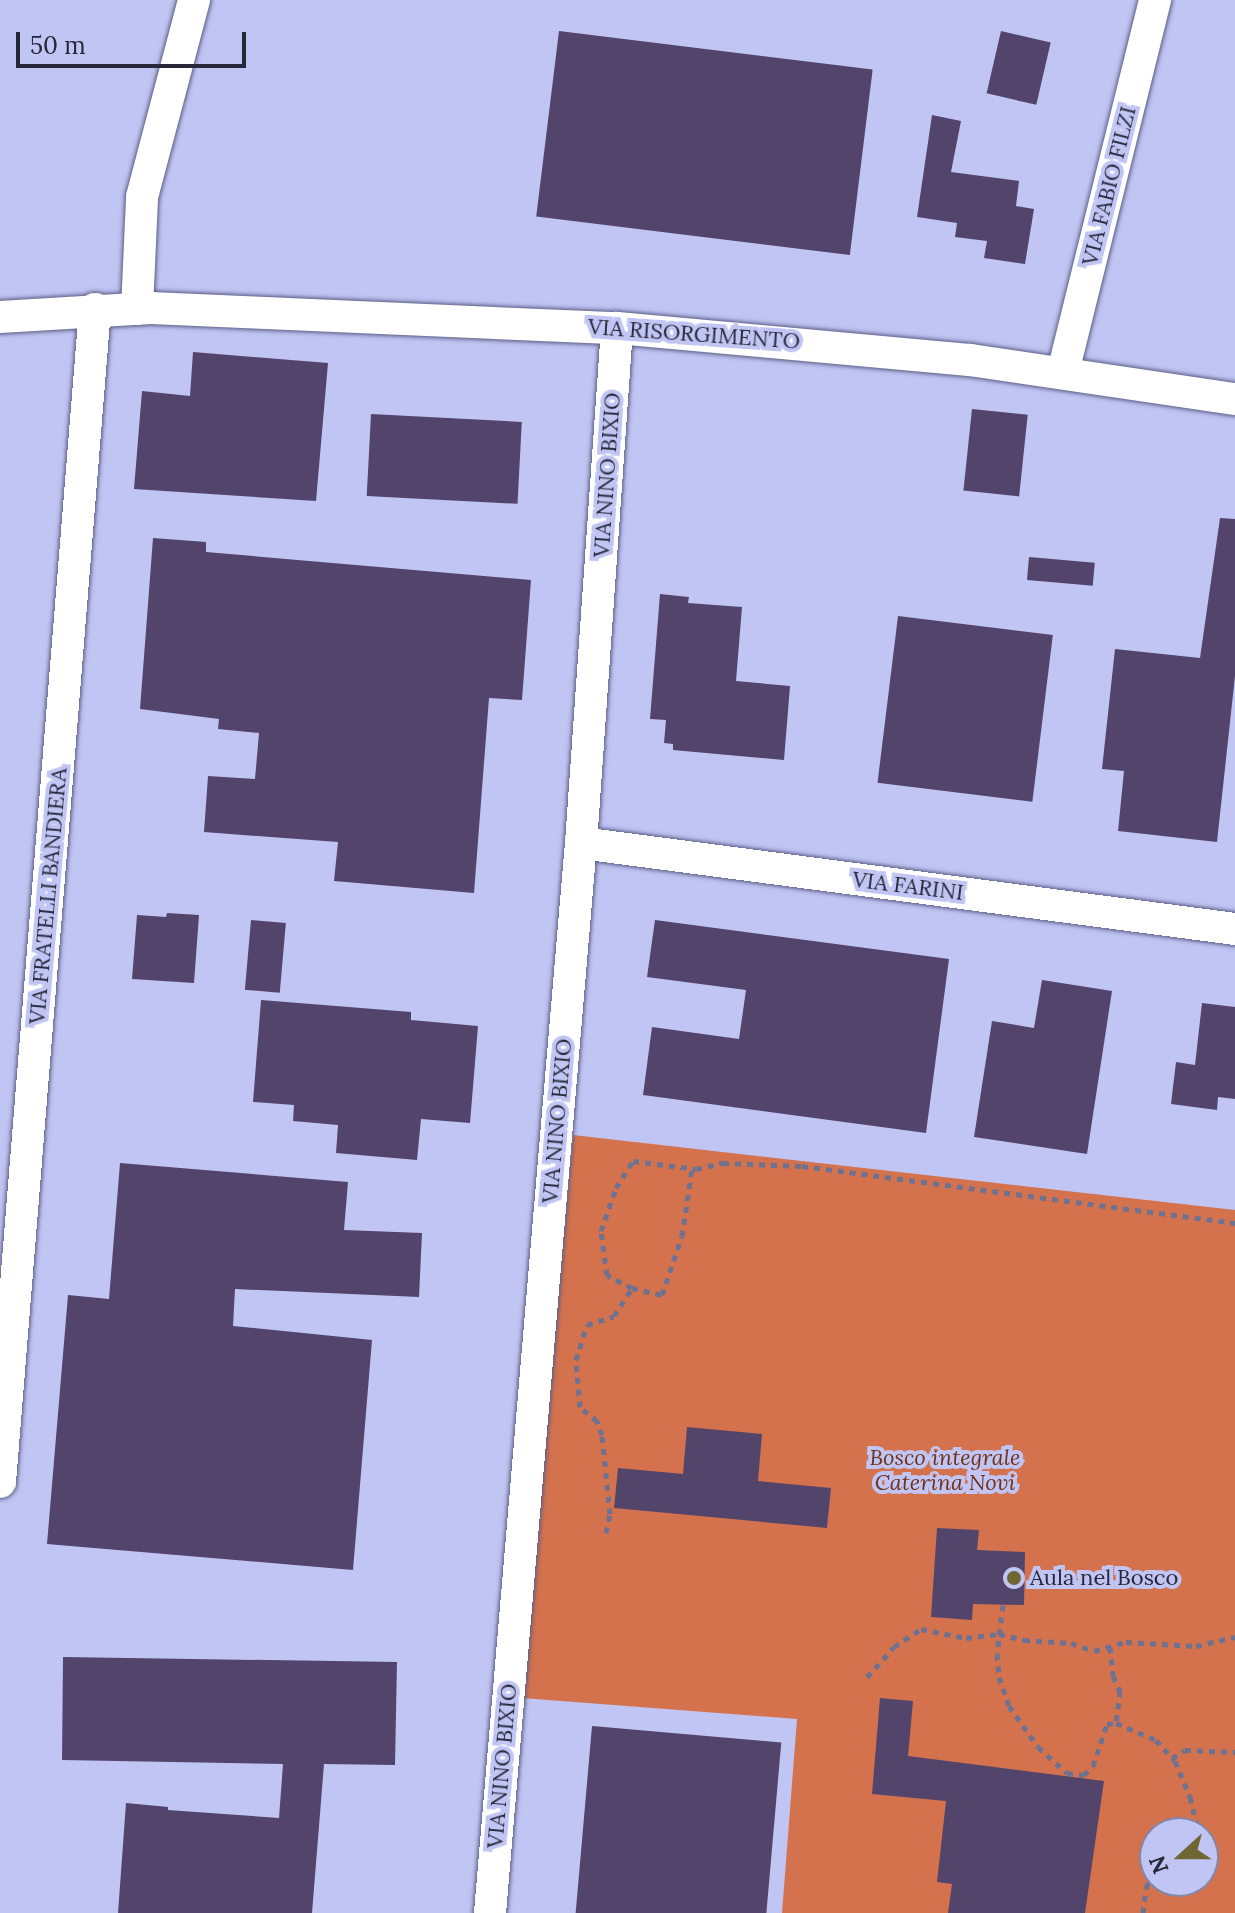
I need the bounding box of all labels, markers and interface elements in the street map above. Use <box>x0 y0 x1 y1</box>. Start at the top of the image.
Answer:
scale bar <box>20 16 250 66</box>
text: 50 m <box>30 30 86 61</box>
street label: VIA FABIO FILZI <box>1076 104 1142 268</box>
street label: VIA RISORGIMENTO <box>587 313 801 355</box>
street label: VIA NINO BIXIO <box>588 392 626 558</box>
street label: VIA FRATELLI BANDIERA <box>24 767 72 1025</box>
street label: VIA FARINI <box>851 866 965 906</box>
street label: VIA NINO BIXIO <box>537 1038 577 1204</box>
park label: Bosco integrale Caterina Novi <box>869 1444 1021 1496</box>
place label: Aula nel Bosco <box>1030 1565 1178 1591</box>
marker: Aula nel Bosco <box>1005 1569 1023 1587</box>
street label: VIA NINO BIXIO <box>482 1683 522 1849</box>
north arrow <box>1139 1817 1219 1897</box>
text: N <box>1142 1852 1175 1878</box>

